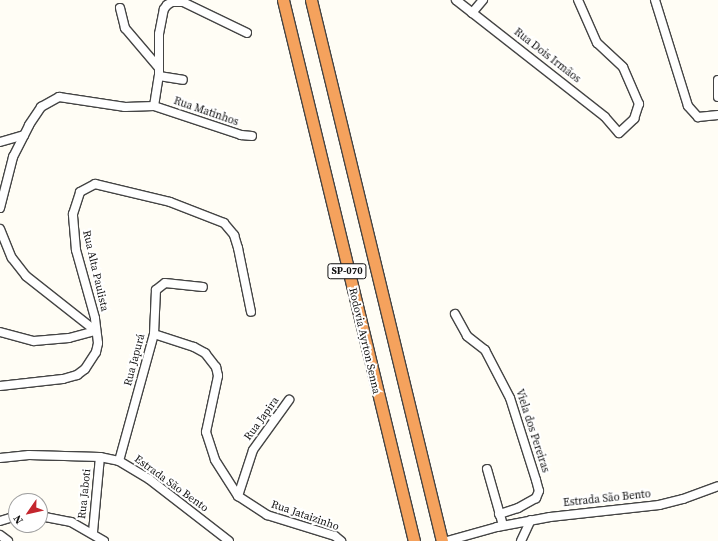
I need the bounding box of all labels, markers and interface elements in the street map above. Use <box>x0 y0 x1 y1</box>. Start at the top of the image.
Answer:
street label: Rua Dois Irmãos <box>511 26 583 86</box>
street label: Rua Matinhos <box>172 95 240 129</box>
street label: Rua Alta Paulista <box>79 229 111 313</box>
road number: SP-070 <box>327 263 367 279</box>
street label: Rodovia Ayrton Senna <box>345 287 383 395</box>
street label: Rua Japurá <box>122 332 148 388</box>
street label: Viela dos Pereiras <box>512 388 552 474</box>
street label: Rua Japira <box>242 395 282 443</box>
street label: Estrada São Bento <box>132 453 210 515</box>
street label: Rua Jaboti <box>76 468 94 520</box>
street label: Estrada São Bento <box>563 488 651 510</box>
north arrow <box>8 493 48 533</box>
street label: Rua Jataizinho <box>269 498 341 534</box>
text: N <box>10 512 27 527</box>

